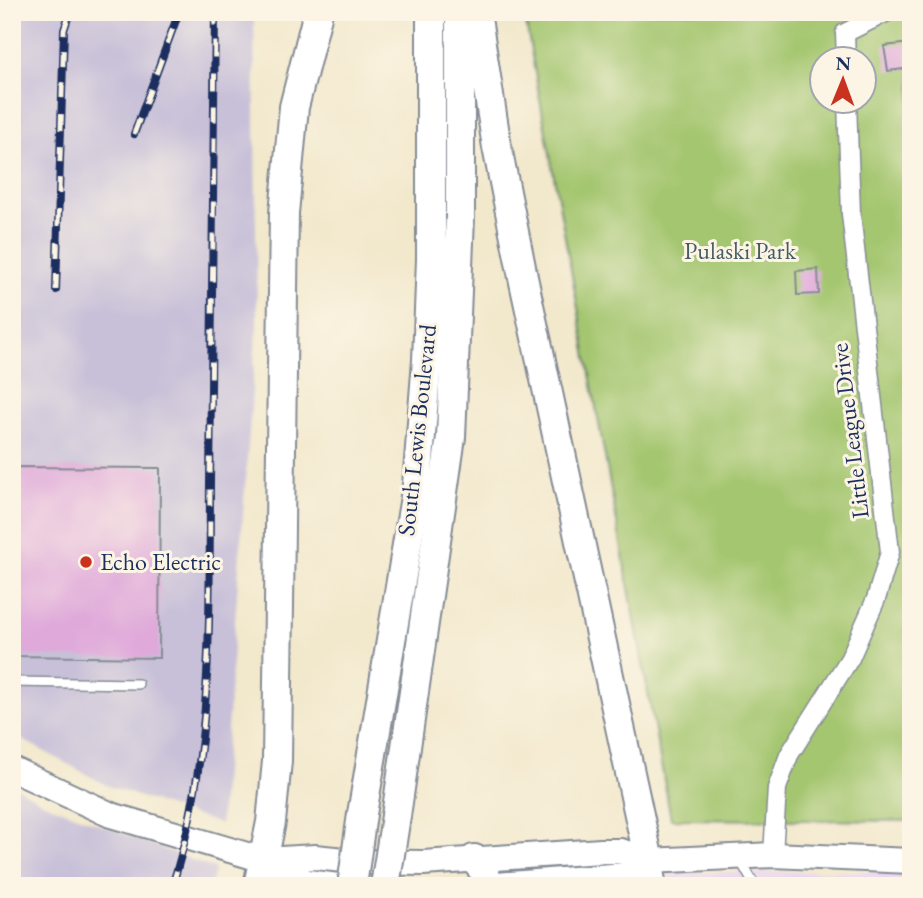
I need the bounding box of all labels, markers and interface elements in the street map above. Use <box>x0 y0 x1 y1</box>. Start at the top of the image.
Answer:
north arrow <box>808 46 878 116</box>
text: N <box>835 51 852 76</box>
park label: Pulaski Park <box>684 235 797 266</box>
street label: South Lewis Boulevard <box>390 322 443 537</box>
street label: Little League Drive <box>823 342 876 520</box>
place label: Echo Electric <box>100 546 221 577</box>
marker: Echo Electric <box>78 554 94 570</box>

